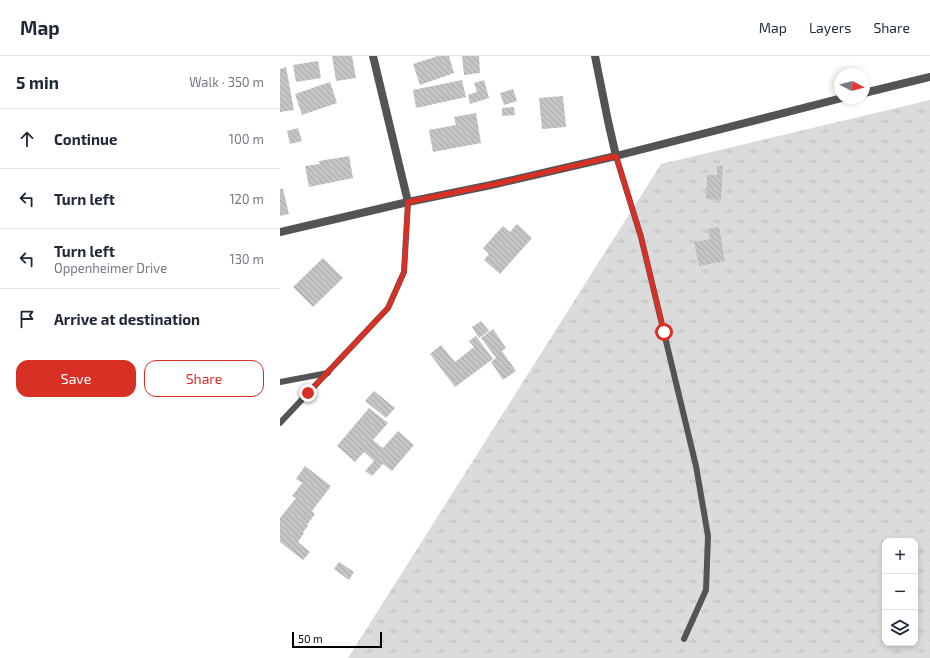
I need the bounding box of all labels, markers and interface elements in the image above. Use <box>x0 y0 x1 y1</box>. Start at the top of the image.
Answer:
text: Map <box>20 16 60 39</box>
text: Map <box>759 19 787 36</box>
text: Layers <box>809 19 851 36</box>
text: Share <box>873 19 910 36</box>
north arrow <box>834 68 870 104</box>
text: 5 min <box>16 72 59 92</box>
text: Walk · 350 m <box>189 74 264 90</box>
icon: ahead <box>16 128 38 150</box>
text: Continue <box>54 130 117 148</box>
text: 100 m <box>229 131 264 147</box>
icon: left <box>16 188 38 210</box>
text: Turn left <box>54 190 115 208</box>
text: 120 m <box>229 191 264 207</box>
text: Turn left <box>54 242 115 260</box>
icon: left <box>16 248 38 270</box>
text: 130 m <box>229 251 264 267</box>
text: Oppenheimer Drive <box>54 260 167 276</box>
icon: arrive <box>16 308 38 330</box>
text: Arrive at destination <box>54 310 200 328</box>
route start <box>655 323 673 341</box>
button: Save <box>16 360 136 397</box>
button: Share <box>144 360 264 397</box>
route end <box>299 384 317 402</box>
map controls <box>882 538 918 646</box>
button: + <box>882 538 918 574</box>
button: − <box>882 574 918 610</box>
button: layers <box>882 610 918 646</box>
scale bar <box>292 630 382 649</box>
text: 50 m <box>298 632 323 645</box>

